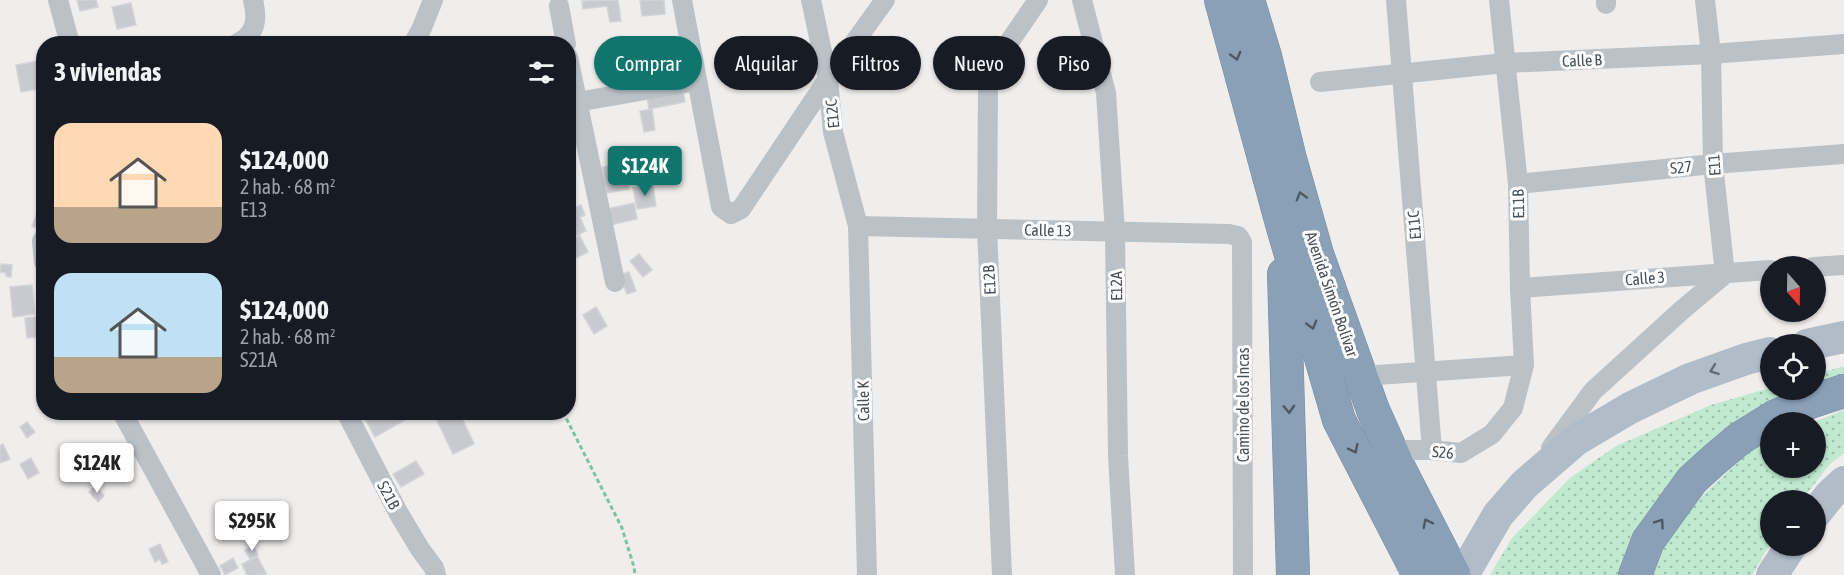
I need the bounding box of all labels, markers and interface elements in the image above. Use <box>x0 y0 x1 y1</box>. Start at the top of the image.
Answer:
chip: Comprar <box>594 36 702 90</box>
chip: Alquilar <box>714 36 818 90</box>
chip: Filtros <box>830 36 921 90</box>
chip: Nuevo <box>933 36 1025 90</box>
chip: Piso <box>1037 36 1111 90</box>
street label: Calle B <box>1562 50 1603 70</box>
one-way arrow <box>1229 51 1241 61</box>
icon: filters <box>525 56 558 89</box>
text: 3 viviendas <box>54 57 161 87</box>
street label: E12C <box>822 99 842 129</box>
text: $124,000 <box>240 145 329 175</box>
pin: $124K <box>603 146 687 197</box>
icon: home <box>102 147 174 219</box>
street label: E11 <box>1704 153 1724 177</box>
text: $124K <box>622 154 668 177</box>
street label: S27 <box>1669 157 1693 177</box>
text: 2 hab. · 68 m² <box>240 175 335 198</box>
street label: E11B <box>1509 189 1527 219</box>
one-way arrow <box>1296 191 1308 202</box>
text: E13 <box>240 198 267 221</box>
street label: E11C <box>1404 210 1424 240</box>
street label: Calle 13 <box>1024 221 1072 239</box>
street label: Avenida Simón Bolívar <box>1302 229 1362 359</box>
north arrow <box>1760 256 1826 322</box>
map controls <box>1760 256 1826 556</box>
street label: E12B <box>979 264 999 295</box>
street label: Calle 3 <box>1624 268 1666 288</box>
street label: E12A <box>1107 271 1125 301</box>
text: $124,000 <box>240 295 329 325</box>
icon: home <box>102 297 174 369</box>
one-way arrow <box>1305 319 1317 330</box>
text: 2 hab. · 68 m² <box>240 325 335 348</box>
button: locate <box>1760 334 1826 400</box>
street label: Camino de los Incas <box>1234 347 1252 462</box>
text: S21A <box>240 348 277 371</box>
one-way arrow <box>1709 363 1720 376</box>
street label: Calle K <box>854 381 872 421</box>
one-way arrow <box>1282 404 1295 413</box>
button: + <box>1760 412 1826 478</box>
street label: S26 <box>1431 442 1455 462</box>
pin: $124K <box>55 443 139 494</box>
one-way arrow <box>1347 443 1358 453</box>
text: $124K <box>74 451 120 474</box>
street label: S21B <box>374 478 404 513</box>
button: − <box>1760 490 1826 556</box>
pin: $295K <box>210 501 294 552</box>
text: $295K <box>229 509 275 532</box>
one-way arrow <box>1423 518 1434 529</box>
one-way arrow <box>1653 518 1664 529</box>

